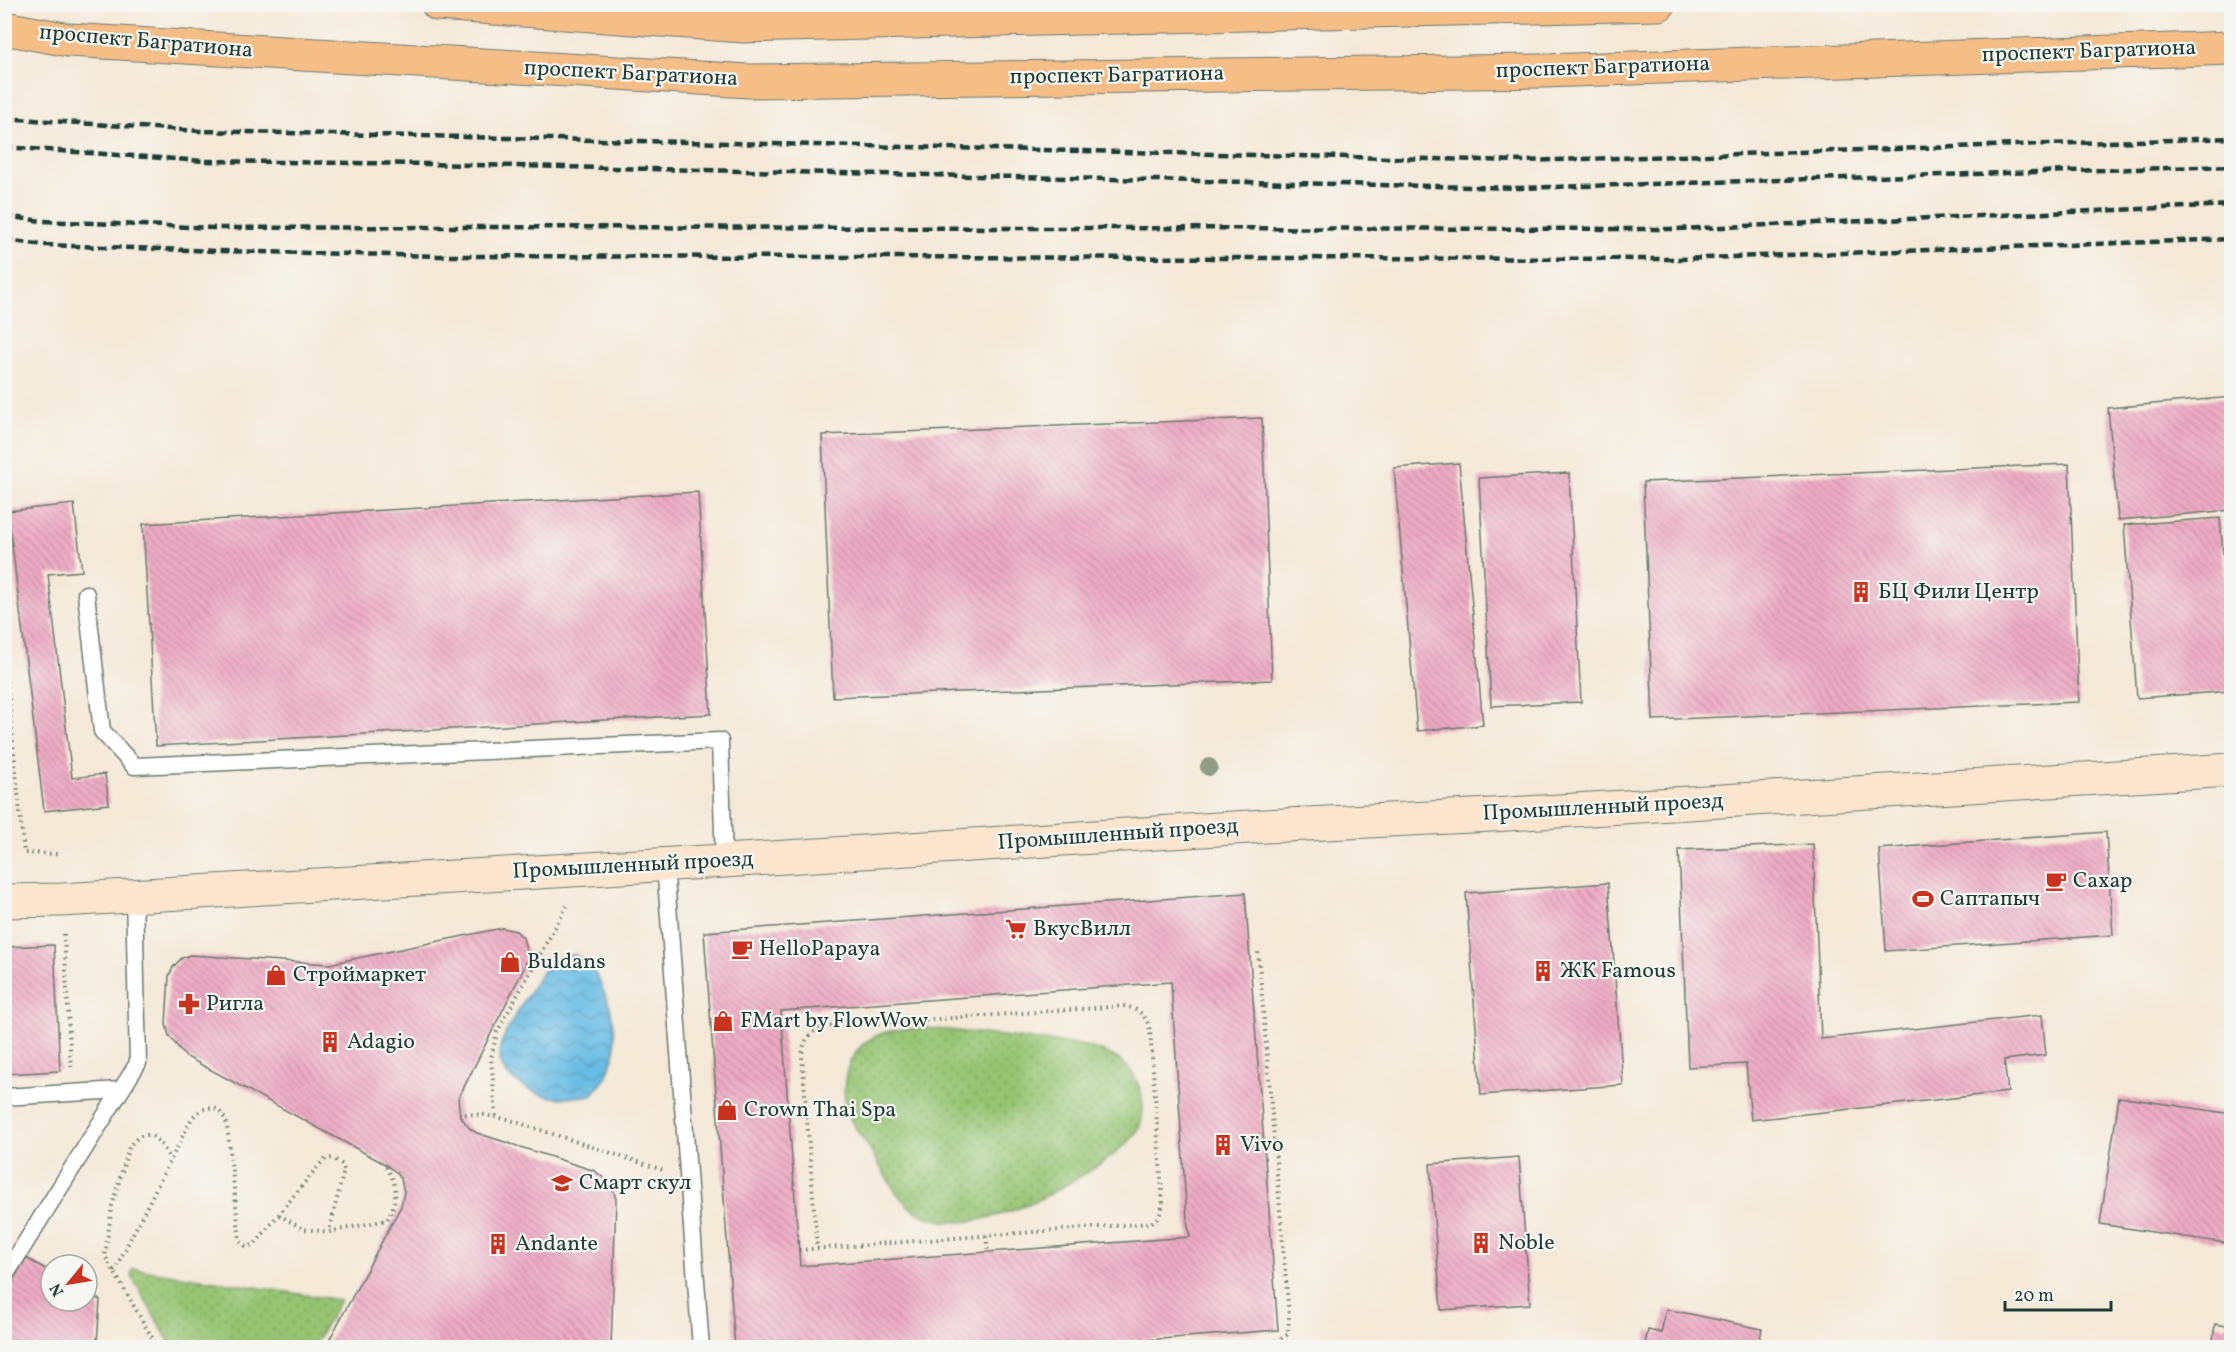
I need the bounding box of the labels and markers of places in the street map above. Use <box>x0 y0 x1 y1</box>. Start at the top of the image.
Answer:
place label: БЦ Фили Центр <box>1878 577 2039 608</box>
building icon: БЦ Фили Центр <box>1849 580 1873 604</box>
place label: Сахар <box>2073 866 2132 897</box>
cafe icon: Сахар <box>2044 869 2068 893</box>
place label: Саптапыч <box>1940 884 2040 915</box>
sports icon: Саптапыч <box>1911 887 1935 911</box>
place label: ВкусВилл <box>1033 914 1131 945</box>
supermarket icon: ВкусВилл <box>1004 917 1028 941</box>
place label: HelloPapaya <box>759 934 880 965</box>
cafe icon: HelloPapaya <box>730 937 754 961</box>
place label: Buldans <box>527 947 606 978</box>
shop icon: Buldans <box>498 950 522 974</box>
place label: ЖК Famous <box>1560 956 1676 987</box>
building icon: ЖК Famous <box>1531 959 1555 983</box>
place label: Строймаркет <box>293 960 426 991</box>
shop icon: Строймаркет <box>264 963 288 987</box>
place label: Ригла <box>206 989 264 1020</box>
pharmacy icon: Ригла <box>177 992 201 1016</box>
place label: FMart by FlowWow <box>740 1006 928 1037</box>
shop icon: FMart by FlowWow <box>711 1009 735 1033</box>
place label: Adagio <box>347 1027 415 1058</box>
building icon: Adagio <box>318 1030 342 1054</box>
place label: Crown Thai Spa <box>744 1095 896 1126</box>
shop icon: Crown Thai Spa <box>715 1098 739 1122</box>
place label: Vivo <box>1240 1130 1284 1161</box>
building icon: Vivo <box>1211 1133 1235 1157</box>
place label: Смарт скул <box>579 1168 691 1199</box>
school or university icon: Смарт скул <box>550 1171 574 1195</box>
place label: Noble <box>1498 1228 1555 1259</box>
place label: Andante <box>515 1229 598 1260</box>
building icon: Noble <box>1469 1231 1493 1255</box>
building icon: Andante <box>486 1232 510 1256</box>

